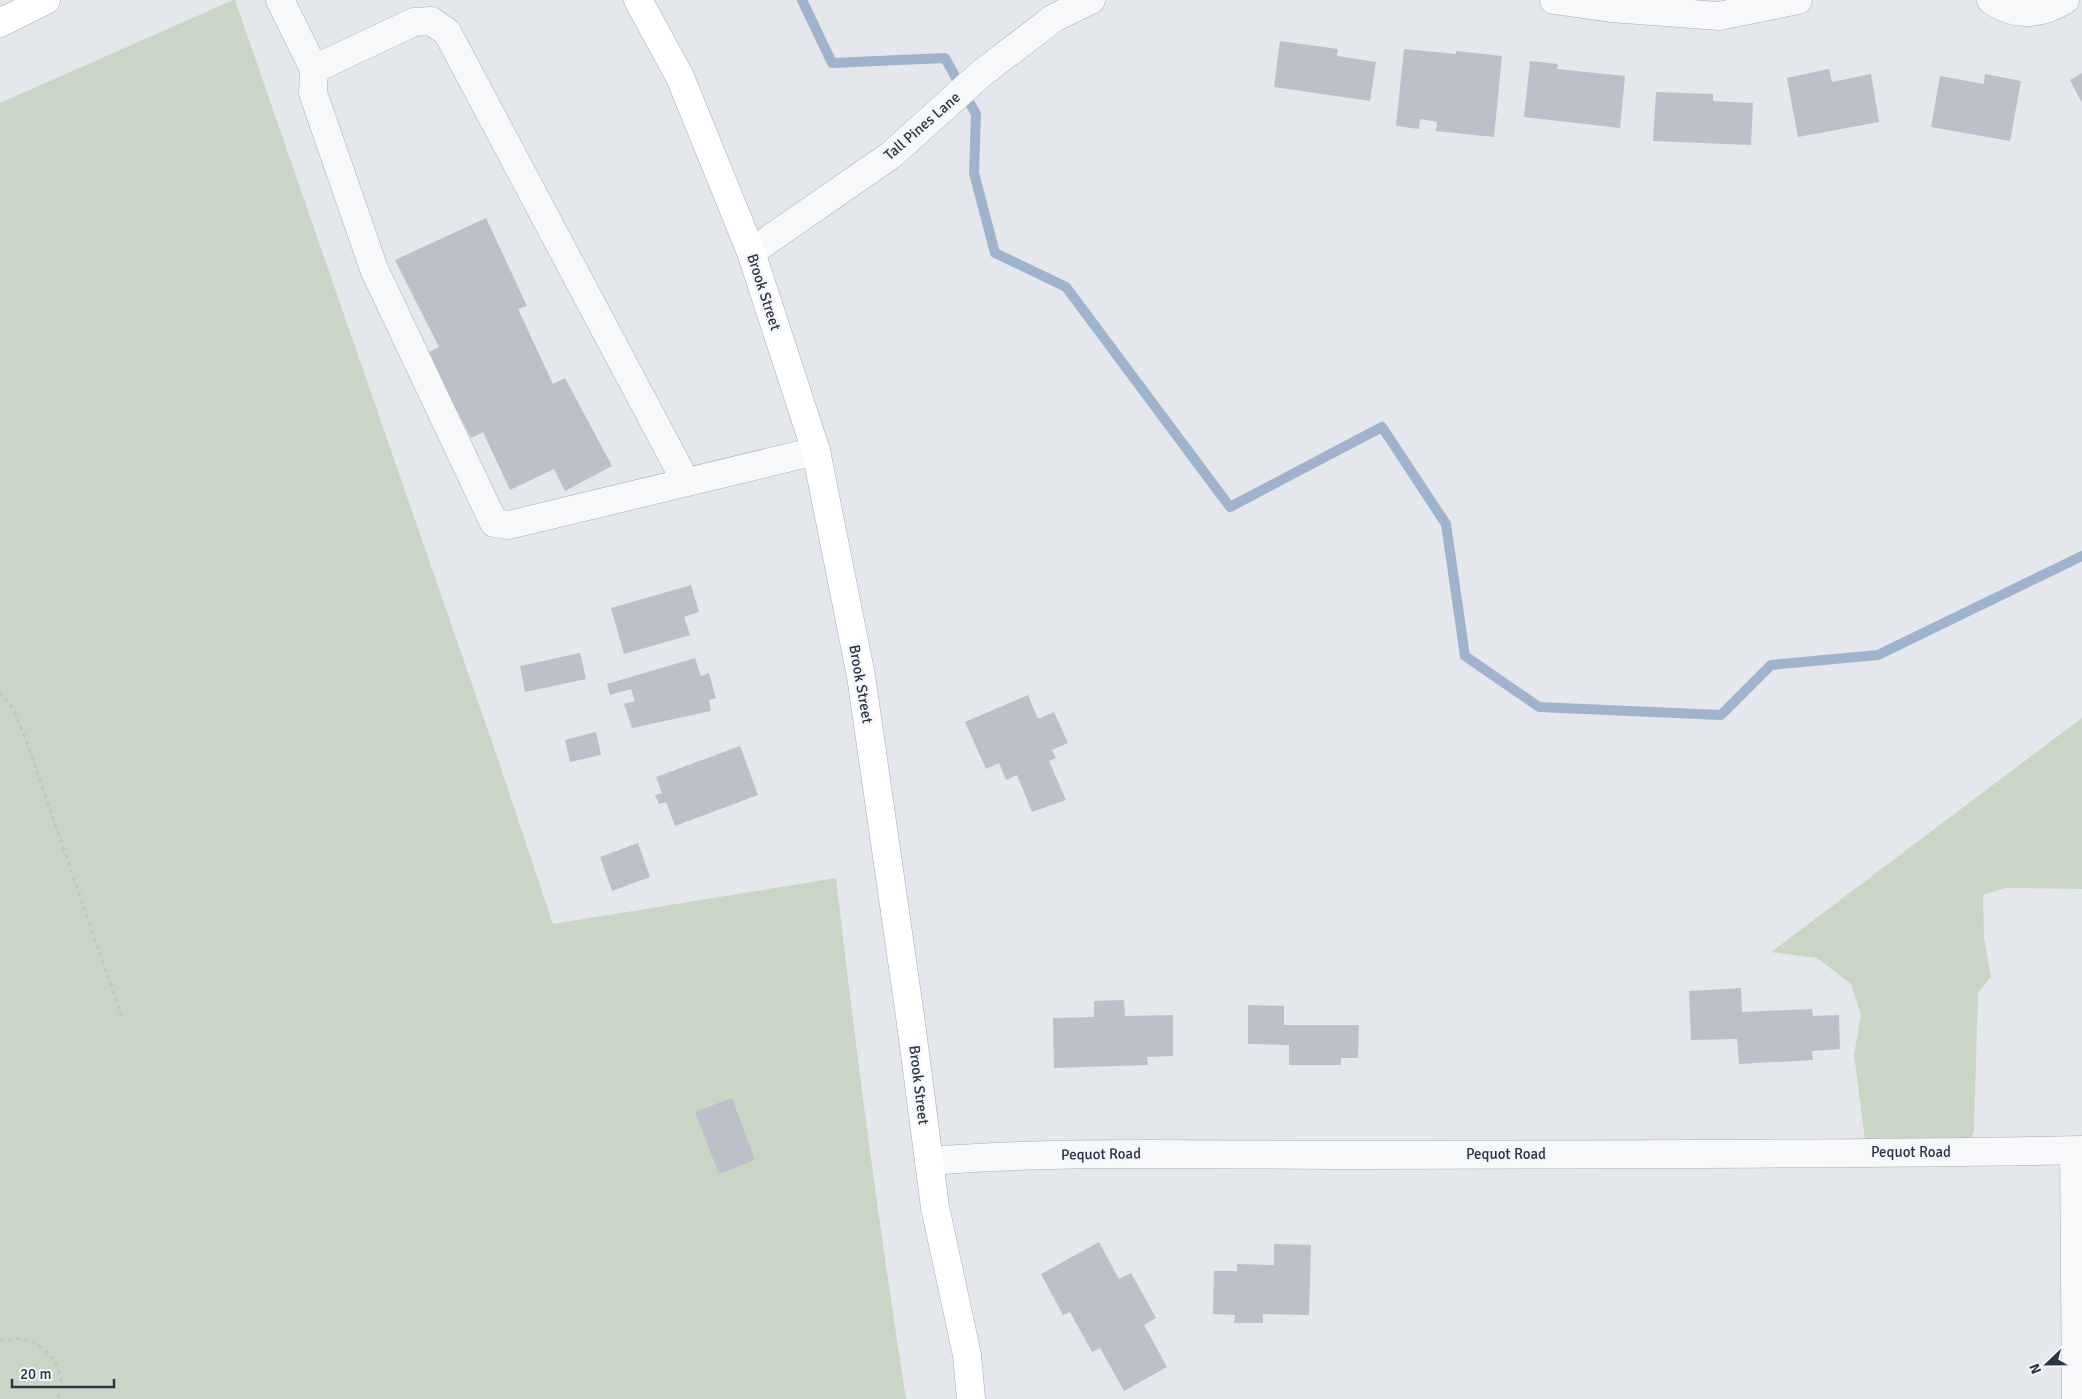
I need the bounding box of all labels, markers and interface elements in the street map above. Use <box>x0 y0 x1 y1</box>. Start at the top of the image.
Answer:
street label: Tall Pines Lane <box>880 88 964 164</box>
street label: Brook Street <box>743 251 785 333</box>
street label: Brook Street <box>845 643 877 725</box>
street label: Brook Street <box>905 1044 933 1126</box>
street label: Pequot Road <box>1871 1143 1951 1161</box>
street label: Pequot Road <box>1061 1144 1141 1164</box>
street label: Pequot Road <box>1466 1145 1546 1163</box>
north arrow <box>2022 1339 2072 1389</box>
scale bar <box>12 1356 115 1388</box>
text: N <box>2026 1361 2045 1376</box>
text: 20 m <box>20 1365 51 1383</box>

